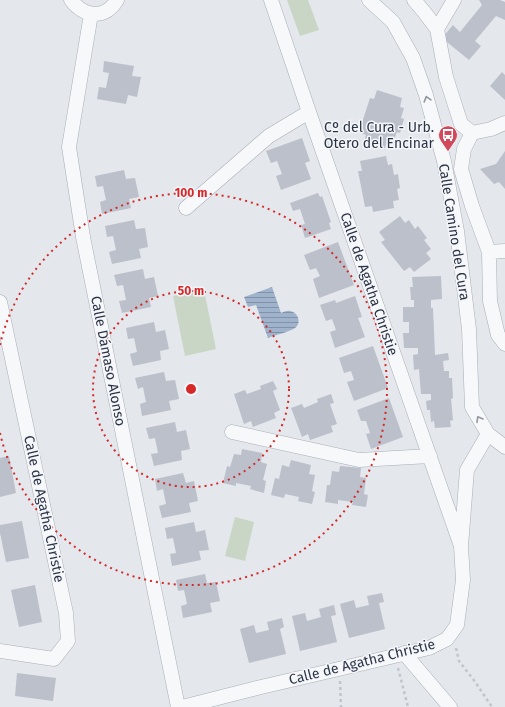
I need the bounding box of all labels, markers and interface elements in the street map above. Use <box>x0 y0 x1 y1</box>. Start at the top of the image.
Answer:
one-way arrow <box>423 96 432 103</box>
place label: Cº del Cura - Urb. Otero del Encinar <box>324 119 435 152</box>
bus stop icon: Cº del Cura - Urb. Otero del Encinar <box>437 124 459 152</box>
street label: Calle Camino del Cura <box>435 162 473 302</box>
text: 100 m <box>175 186 207 200</box>
street label: Calle de Agatha Christie <box>337 210 401 358</box>
text: 50 m <box>178 284 204 298</box>
street label: Calle Dámaso Alonso <box>87 294 129 428</box>
centre of rings <box>184 382 198 396</box>
one-way arrow <box>476 416 484 423</box>
street label: Calle de Agatha Christie <box>20 434 68 584</box>
street label: Calle de Agatha Christie <box>287 636 437 688</box>

